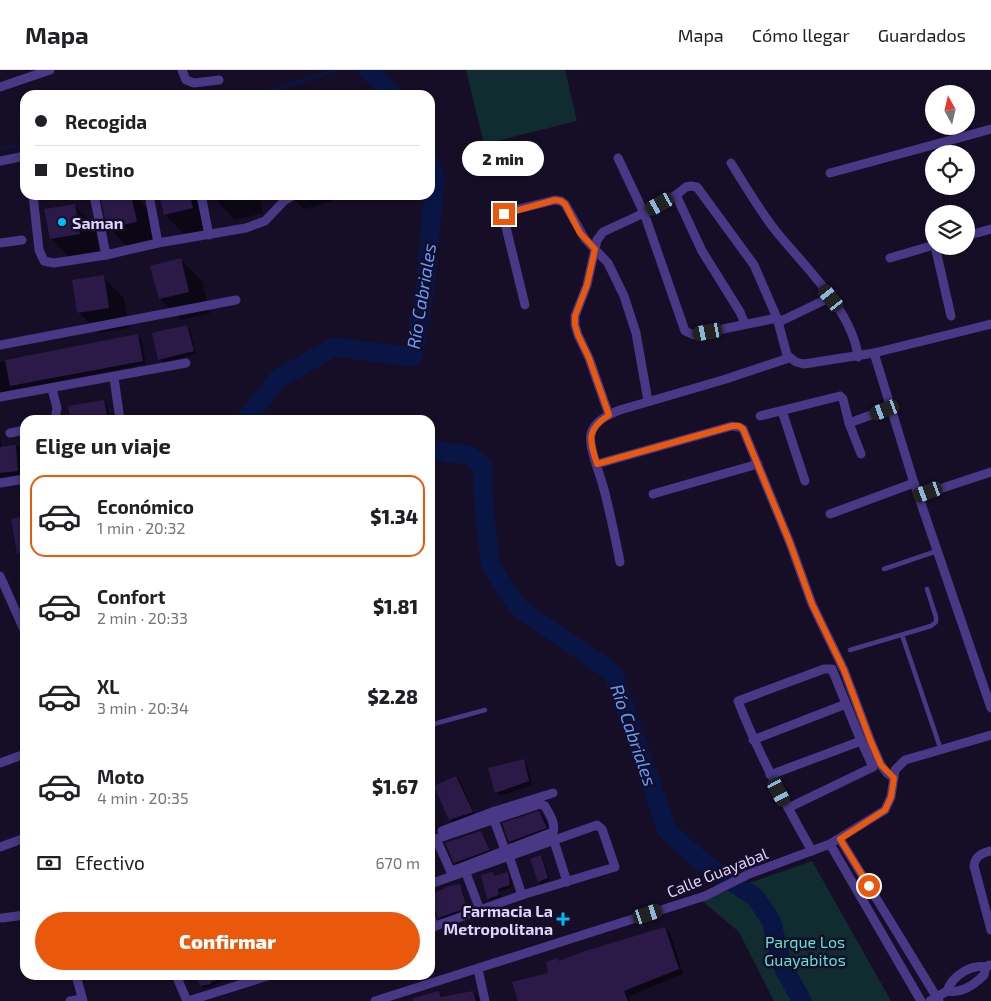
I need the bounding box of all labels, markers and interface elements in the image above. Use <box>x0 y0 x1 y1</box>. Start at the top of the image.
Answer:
text: Mapa <box>25 20 89 49</box>
text: Mapa <box>678 24 724 46</box>
text: Cómo llegar <box>752 24 850 46</box>
text: Guardados <box>878 24 966 46</box>
north arrow <box>925 85 975 135</box>
map controls <box>925 85 975 255</box>
text: Recogida <box>65 110 147 133</box>
callout: 2 min <box>463 142 545 176</box>
button: locate <box>925 145 975 195</box>
text: 2 min <box>482 149 524 168</box>
text: Destino <box>65 158 134 181</box>
car <box>643 190 676 218</box>
route end <box>493 203 515 225</box>
button: layers <box>925 205 975 255</box>
place label: Saman <box>72 213 123 232</box>
marker: Saman <box>56 216 68 228</box>
water label: Río Cabriales <box>402 242 440 350</box>
car <box>815 282 846 314</box>
car <box>691 322 724 342</box>
car <box>868 398 901 422</box>
text: Elige un viaje <box>35 432 171 458</box>
car <box>911 480 944 504</box>
icon: car <box>37 494 82 539</box>
text: Económico <box>97 495 194 518</box>
text: $1.34 <box>370 505 418 528</box>
text: 1 min · 20:32 <box>97 518 185 537</box>
icon: car <box>37 584 82 629</box>
text: Confort <box>97 585 165 608</box>
text: $1.81 <box>373 595 418 618</box>
text: 2 min · 20:33 <box>97 608 188 627</box>
icon: car <box>37 674 82 719</box>
text: XL <box>97 675 119 698</box>
water label: Río Cabriales <box>606 681 662 789</box>
text: $2.28 <box>368 685 418 708</box>
text: 3 min · 20:34 <box>97 698 189 717</box>
icon: car <box>37 764 82 809</box>
text: Moto <box>97 765 145 788</box>
text: $1.67 <box>372 775 418 798</box>
car <box>765 775 792 809</box>
text: 4 min · 20:35 <box>97 788 189 807</box>
street label: Calle Guayabal <box>664 843 771 901</box>
icon: cash <box>35 849 63 877</box>
text: Efectivo <box>75 851 145 874</box>
text: 670 m <box>375 853 420 872</box>
route start <box>858 875 880 897</box>
place label: Farmacia La Metropolitana <box>444 901 553 938</box>
car <box>631 902 664 926</box>
button: Confirmar <box>35 912 420 970</box>
marker: Farmacia La Metropolitana <box>557 913 569 925</box>
park label: Parque Los Guayabitos <box>764 932 846 969</box>

